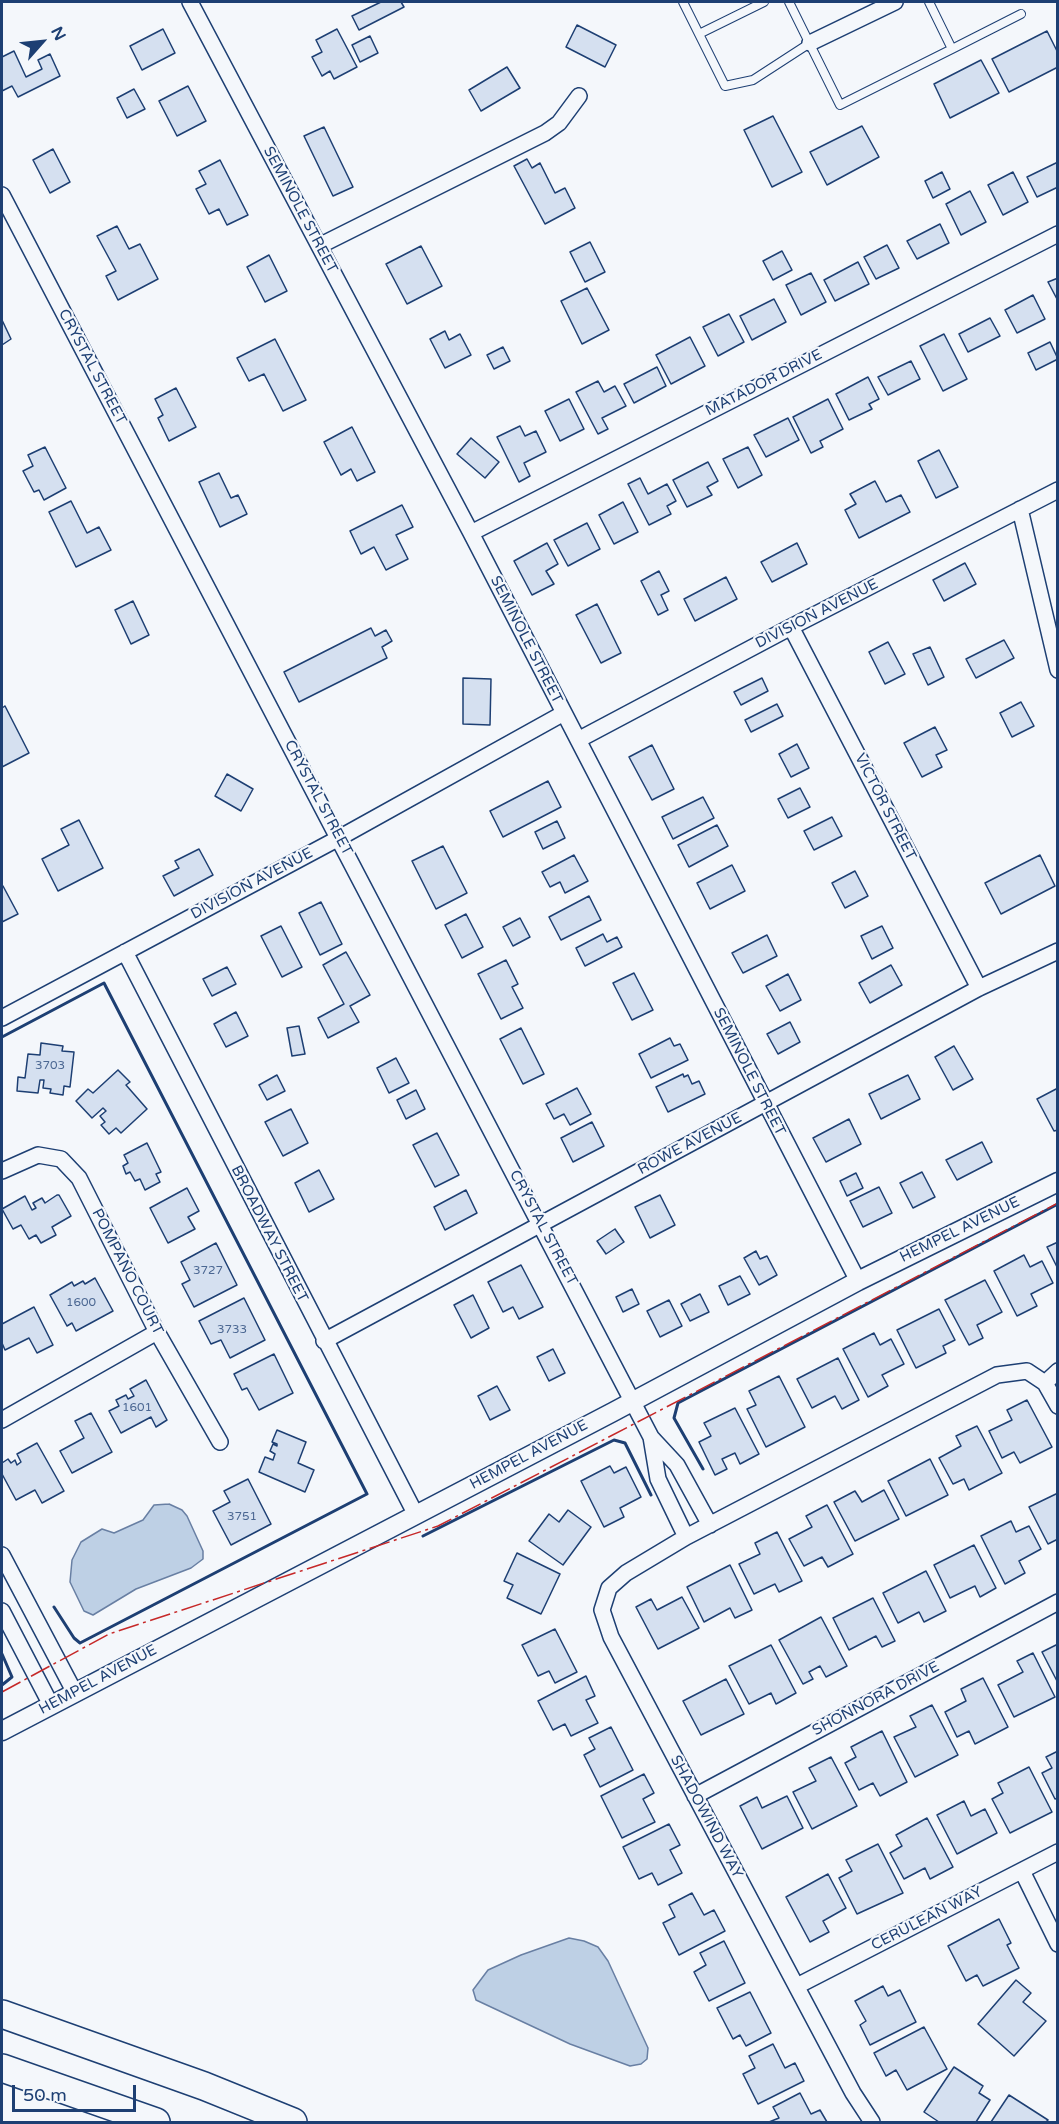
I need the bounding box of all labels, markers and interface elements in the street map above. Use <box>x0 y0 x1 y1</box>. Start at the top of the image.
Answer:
north arrow <box>12 12 72 72</box>
text: N <box>46 24 70 44</box>
street label: SEMINOLE STREET <box>259 144 341 276</box>
street label: CRYSTAL STREET <box>54 306 130 428</box>
street label: MATADOR DRIVE <box>703 346 825 420</box>
street label: SEMINOLE STREET <box>486 573 566 707</box>
street label: DIVISION AVENUE <box>753 575 881 653</box>
street label: CRYSTAL STREET <box>280 737 356 859</box>
street label: VICTOR STREET <box>850 751 920 863</box>
street label: DIVISION AVENUE <box>188 844 316 924</box>
street label: SEMINOLE STREET <box>709 1005 789 1139</box>
house number: 3703 <box>35 1059 65 1073</box>
street label: ROWE AVENUE <box>635 1109 745 1179</box>
street label: BROADWAY STREET <box>227 1163 311 1305</box>
street label: CRYSTAL STREET <box>505 1167 581 1289</box>
street label: HEMPEL AVENUE <box>897 1193 1023 1267</box>
street label: POMPANO COURT <box>87 1206 167 1338</box>
house number: 3727 <box>193 1264 223 1278</box>
house number: 1600 <box>66 1296 96 1310</box>
house number: 3733 <box>217 1323 247 1337</box>
house number: 1601 <box>122 1401 152 1415</box>
street label: HEMPEL AVENUE <box>467 1416 591 1494</box>
house number: 3751 <box>227 1510 257 1524</box>
street label: HEMPEL AVENUE <box>36 1641 160 1719</box>
street label: SHONNORA DRIVE <box>810 1658 942 1740</box>
street label: SHADOWIND WAY <box>666 1752 746 1882</box>
street label: CERULEAN WAY <box>868 1883 986 1955</box>
scale bar <box>15 2073 140 2111</box>
text: 50 m <box>23 2084 67 2106</box>

